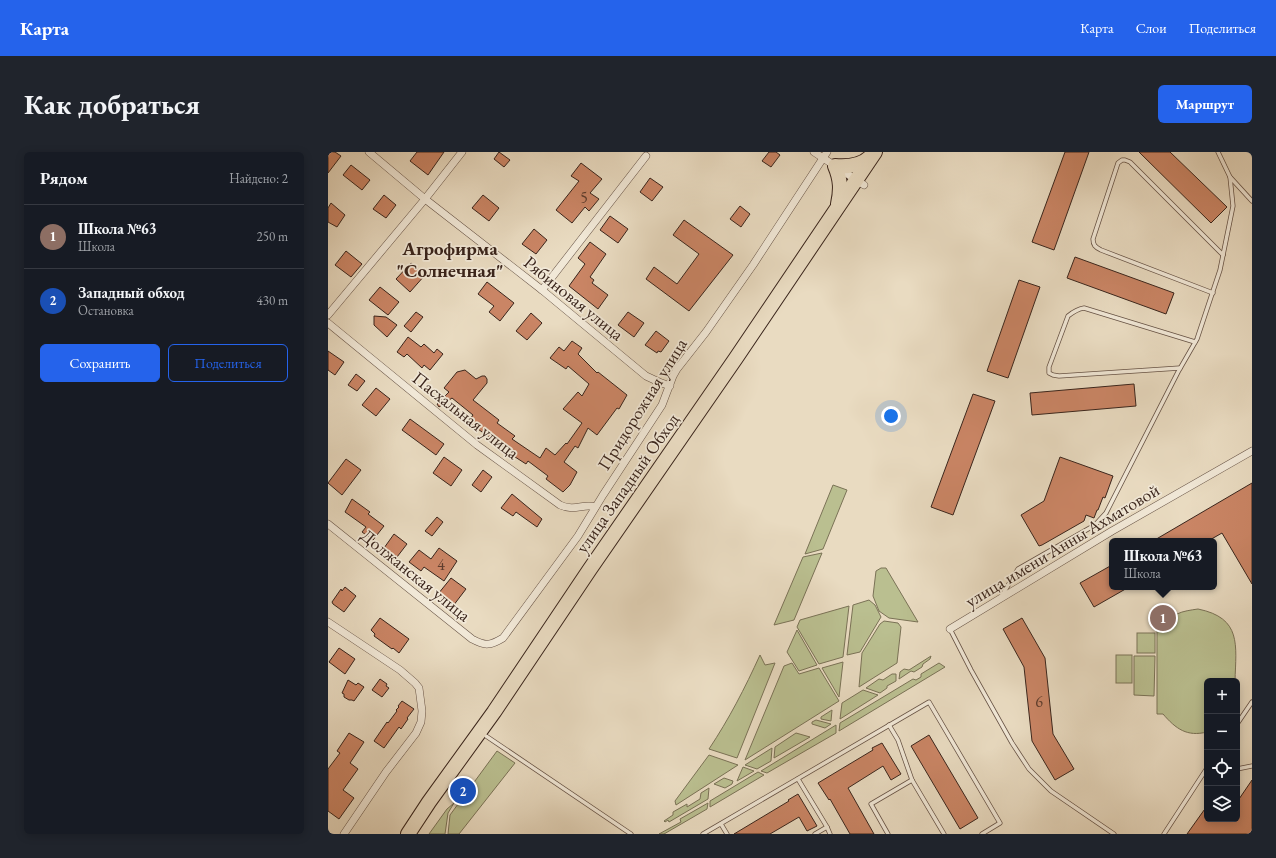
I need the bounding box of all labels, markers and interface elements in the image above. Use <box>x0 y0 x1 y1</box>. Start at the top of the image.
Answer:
text: Карта <box>20 16 69 41</box>
text: Карта <box>1080 19 1114 37</box>
text: Слои <box>1136 19 1167 37</box>
text: Поделиться <box>1189 19 1256 37</box>
button: Маршрут <box>1158 85 1252 123</box>
text: Как добраться <box>24 86 200 122</box>
text: Рядом <box>40 167 88 189</box>
text: Найдено: 2 <box>229 170 288 187</box>
house number: 5 <box>580 187 588 208</box>
text: Школа №63 <box>78 219 157 238</box>
text: 1 <box>50 228 56 245</box>
text: 250 m <box>257 228 288 245</box>
district label: Агрофирма "Солнечная" <box>396 236 504 283</box>
text: Школа <box>78 238 115 255</box>
street label: Рябиновая улица <box>519 251 629 346</box>
text: Западный обход <box>78 283 185 302</box>
text: 2 <box>50 292 56 309</box>
text: 430 m <box>257 292 288 309</box>
text: Остановка <box>78 302 134 319</box>
street label: Придорожная улица <box>592 333 692 474</box>
button: Сохранить <box>40 344 160 382</box>
button: Поделиться <box>168 344 288 382</box>
street label: Пасхальная улица <box>408 366 525 464</box>
your location <box>881 406 901 426</box>
street label: улица Западный Обход <box>570 409 684 557</box>
street label: улица имени Анны Ахматовой <box>961 478 1164 612</box>
street label: Должанская улица <box>356 524 476 627</box>
popup <box>1109 538 1217 590</box>
text: Школа №63 <box>1124 546 1202 565</box>
house number: 4 <box>437 554 445 575</box>
text: Школа <box>1124 565 1161 582</box>
pin: 1 <box>1150 603 1176 633</box>
map controls <box>1204 678 1240 822</box>
button: + <box>1204 678 1240 714</box>
house number: 6 <box>1035 691 1043 712</box>
button: − <box>1204 714 1240 750</box>
button: locate <box>1204 750 1240 786</box>
pin: 2 <box>450 776 476 806</box>
button: layers <box>1204 786 1240 822</box>

